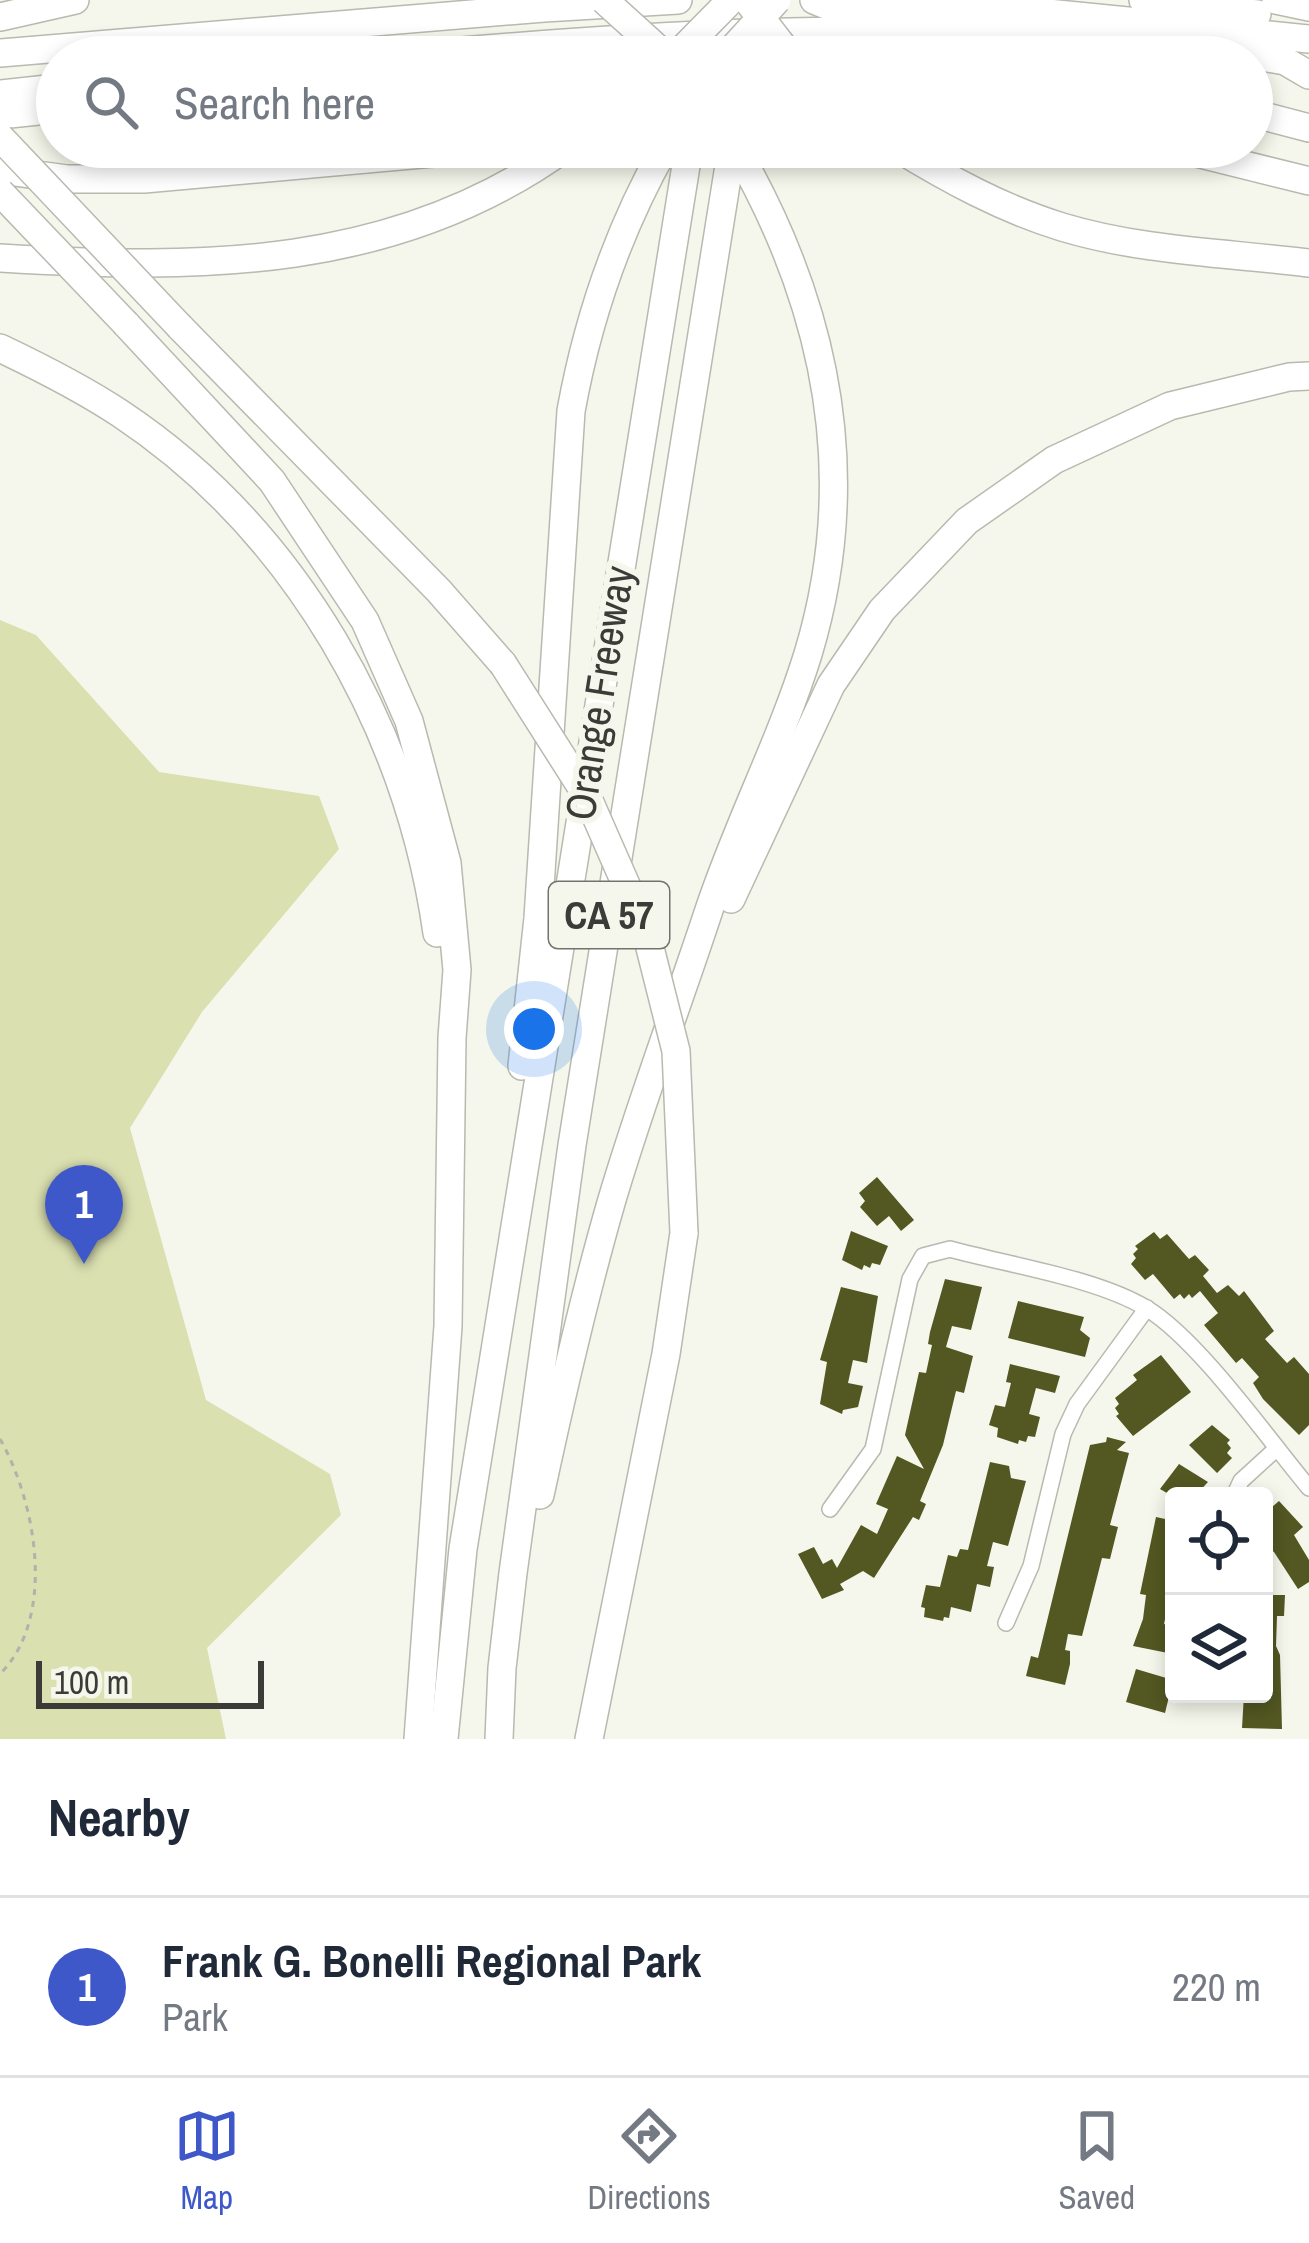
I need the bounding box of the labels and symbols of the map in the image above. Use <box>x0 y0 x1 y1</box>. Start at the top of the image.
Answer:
street label: Orange Freeway <box>551 562 647 824</box>
road number: CA 57 <box>549 882 669 948</box>
your location <box>504 999 564 1059</box>
pin: 1 <box>45 1165 123 1264</box>
scale bar <box>36 1655 264 1708</box>

